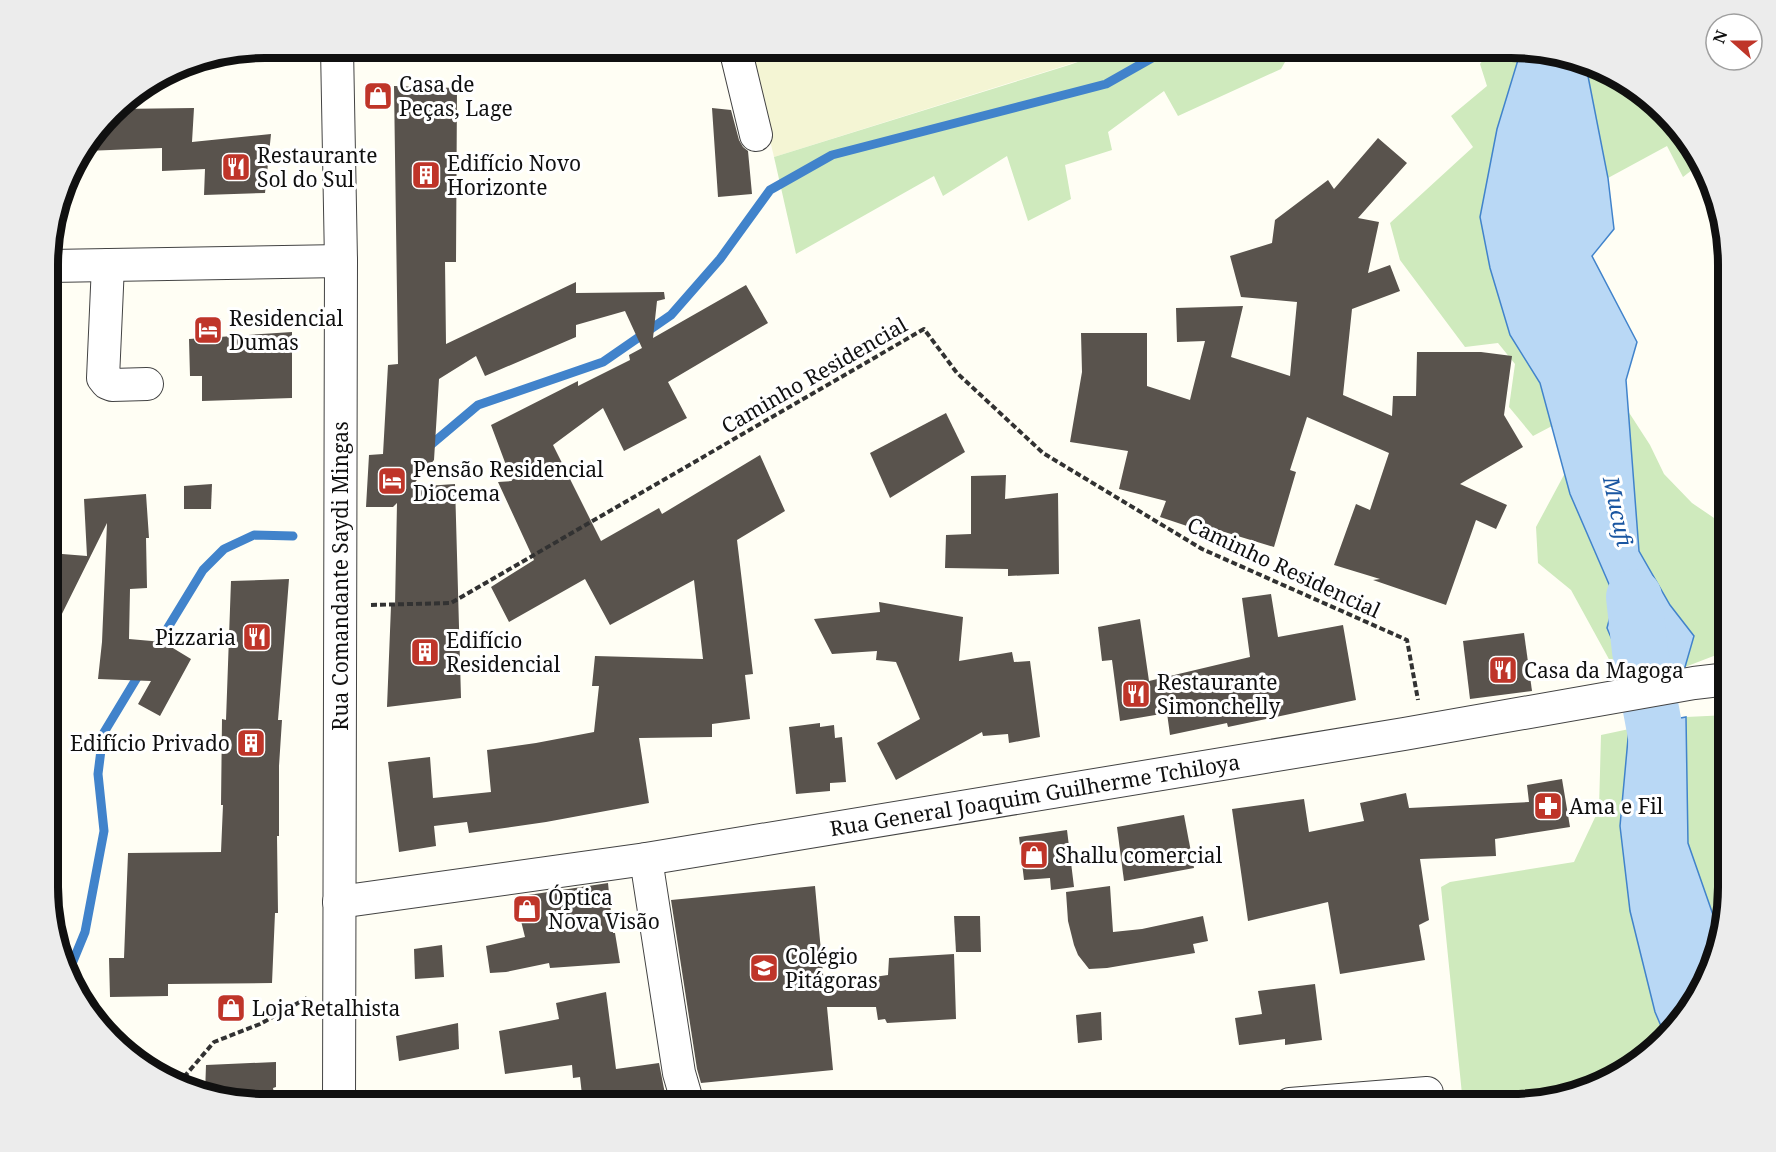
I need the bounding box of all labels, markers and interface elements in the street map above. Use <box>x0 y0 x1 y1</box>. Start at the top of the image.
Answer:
north arrow <box>1704 12 1764 72</box>
text: N <box>1707 26 1733 46</box>
place label: Casa de Peças, Lage <box>399 70 513 122</box>
shop icon: Casa de Peças, Lage <box>362 80 394 112</box>
place label: Restaurante Sol do Sul <box>257 141 378 193</box>
place label: Edifício Novo Horizonte <box>447 149 581 201</box>
restaurant icon: Restaurante Sol do Sul <box>220 151 252 183</box>
building icon: Edifício Novo Horizonte <box>410 159 442 191</box>
place label: Residencial Dumas <box>229 304 344 356</box>
street label: Caminho Residencial <box>716 310 912 440</box>
hotel icon: Residencial Dumas <box>192 314 224 346</box>
street label: Rua Comandante Saydi Mingas <box>326 421 354 731</box>
place label: Pensão Residencial Diocema <box>413 455 604 507</box>
hotel icon: Pensão Residencial Diocema <box>376 465 408 497</box>
water label: Mucufi <box>1597 472 1641 549</box>
street label: Caminho Residencial <box>1183 510 1386 624</box>
restaurant icon: Pizzaria <box>241 621 273 653</box>
place label: Pizzaria <box>155 623 236 651</box>
place label: Edifício Residencial <box>446 626 561 678</box>
building icon: Edifício Residencial <box>409 636 441 668</box>
restaurant icon: Casa da Magoga <box>1487 654 1519 686</box>
place label: Casa da Magoga <box>1524 656 1684 684</box>
place label: Restaurante Simonchelly <box>1157 668 1281 720</box>
restaurant icon: Restaurante Simonchelly <box>1120 678 1152 710</box>
building icon: Edifício Privado <box>235 727 267 759</box>
place label: Edifício Privado <box>70 729 230 757</box>
street label: Rua General Joaquim Guilherme Tchiloya <box>828 747 1242 842</box>
pharmacy icon: Ama e Fil <box>1532 790 1564 822</box>
place label: Ama e Fil <box>1569 792 1664 820</box>
shop icon: Shallu comercial <box>1018 839 1050 871</box>
place label: Shallu comercial <box>1055 841 1223 869</box>
place label: Óptica Nova Visão <box>548 883 660 935</box>
shop icon: Óptica Nova Visão <box>511 893 543 925</box>
place label: Colégio Pitágoras <box>785 942 878 994</box>
school or university icon: Colégio Pitágoras <box>748 952 780 984</box>
shop icon: Loja Retalhista <box>215 992 247 1024</box>
place label: Loja Retalhista <box>252 994 400 1022</box>

